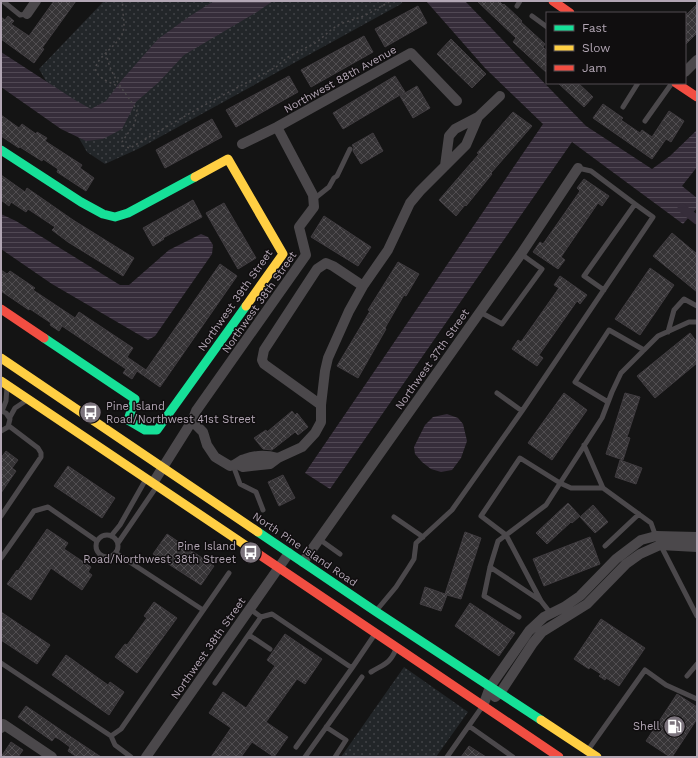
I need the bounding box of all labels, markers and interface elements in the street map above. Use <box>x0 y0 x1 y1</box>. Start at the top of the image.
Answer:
legend <box>546 12 686 84</box>
text: Fast <box>582 21 607 35</box>
text: Slow <box>582 41 610 55</box>
street label: Northwest 88th Avenue <box>282 43 399 116</box>
text: Jam <box>582 61 607 75</box>
street label: Northwest 39th Street <box>195 247 276 354</box>
street label: Northwest 38th Street <box>219 249 300 356</box>
street label: Northwest 37th Street <box>393 306 472 412</box>
bus stop icon: Pine Island Road/Northwest 41st Street <box>78 399 104 425</box>
place label: Pine Island Road/Northwest 41st Street <box>106 400 256 426</box>
street label: North Pine Island Road <box>250 510 359 589</box>
bus stop icon: Pine Island Road/Northwest 38th Street <box>238 539 264 565</box>
place label: Pine Island Road/Northwest 38th Street <box>83 540 236 566</box>
street label: Northwest 38th Street <box>168 595 249 702</box>
fuel station icon: Shell <box>662 713 688 739</box>
place label: Shell <box>633 720 661 733</box>

